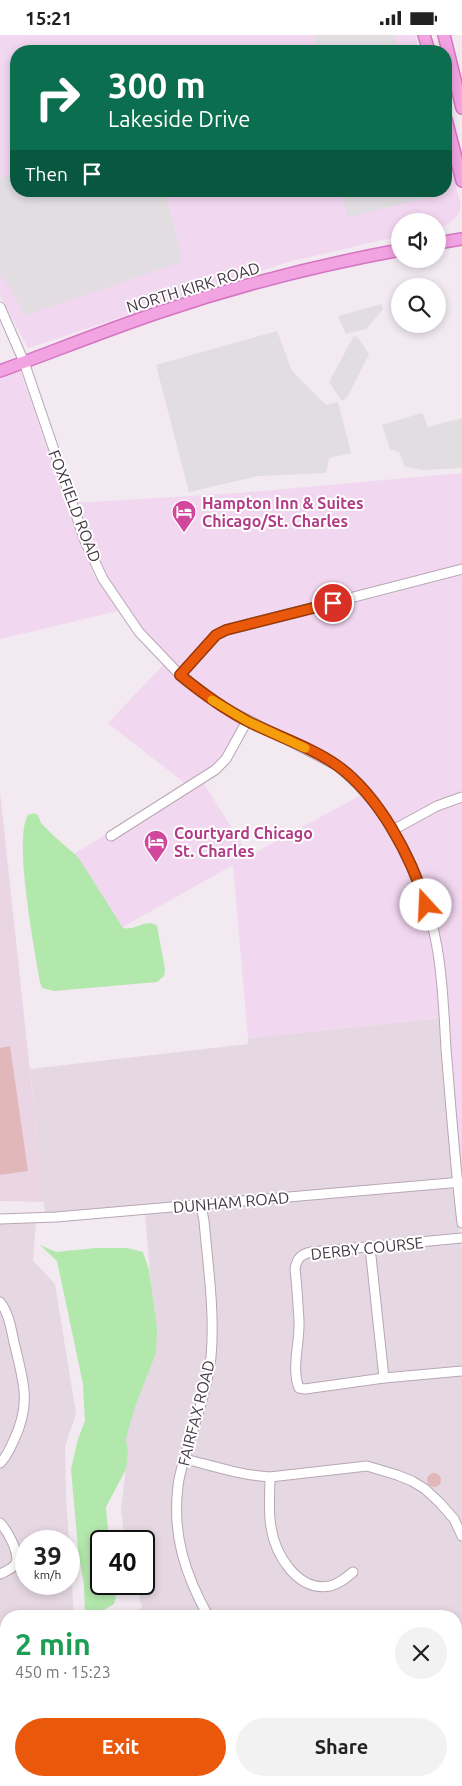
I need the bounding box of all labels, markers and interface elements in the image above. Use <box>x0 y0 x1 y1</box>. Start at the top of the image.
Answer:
text: 15:21 <box>25 7 73 29</box>
icon: right <box>25 65 90 130</box>
text: 300 m <box>108 65 206 105</box>
text: Lakeside Drive <box>108 106 250 131</box>
icon: arrive <box>78 160 106 188</box>
text: Then <box>25 163 68 185</box>
map controls <box>391 213 446 333</box>
button: sound <box>391 213 446 268</box>
street label: NORTH KIRK ROAD <box>124 258 262 316</box>
button: search <box>391 278 446 333</box>
street label: FOXFIELD ROAD <box>45 447 105 565</box>
place label: Hampton Inn & Suites Chicago/St. Charles <box>202 494 364 530</box>
hotel icon: Hampton Inn & Suites Chicago/St. Charles <box>171 499 197 533</box>
pin <box>312 582 354 624</box>
icon: arrive <box>319 589 347 617</box>
place label: Courtyard Chicago St. Charles <box>174 824 313 860</box>
hotel icon: Courtyard Chicago St. Charles <box>143 829 169 863</box>
position arrow <box>399 878 451 930</box>
street label: DUNHAM ROAD <box>172 1188 290 1216</box>
street label: DERBY COURSE <box>310 1233 424 1263</box>
street label: FAIRFAX ROAD <box>174 1358 218 1468</box>
speed limit sign: 40 <box>90 1530 155 1595</box>
text: 39 <box>33 1542 62 1570</box>
text: km/h <box>34 1568 61 1581</box>
text: 2 min <box>15 1627 91 1661</box>
button: close <box>395 1627 447 1679</box>
text: 450 m · 15:23 <box>15 1663 111 1681</box>
button: Exit <box>15 1718 226 1776</box>
button: Share <box>236 1718 447 1776</box>

